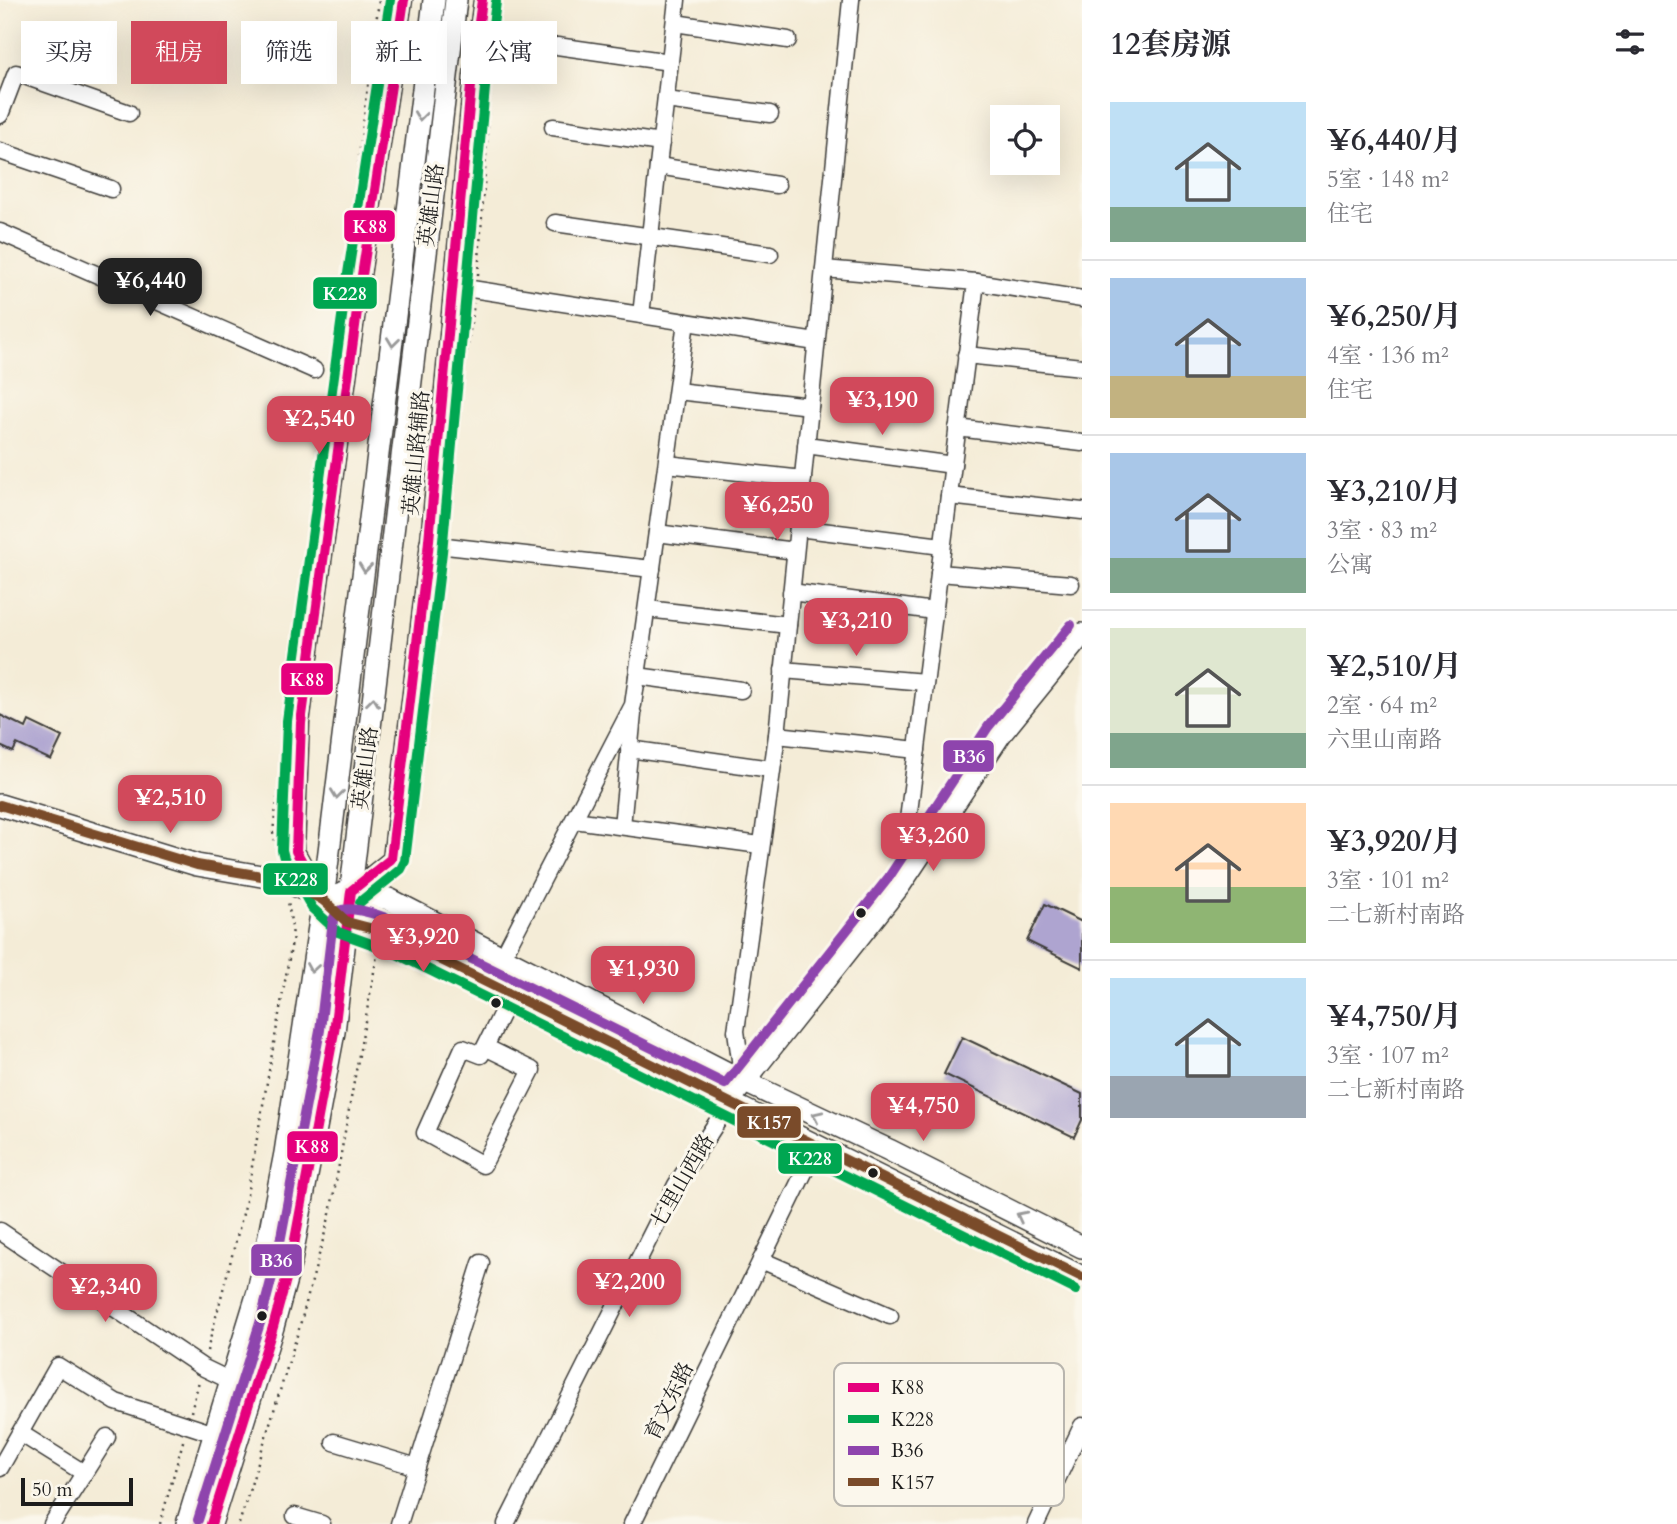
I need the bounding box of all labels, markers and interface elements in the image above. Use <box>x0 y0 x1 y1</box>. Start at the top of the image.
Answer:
chip: 买房 <box>21 21 117 84</box>
chip: 租房 <box>131 21 227 84</box>
chip: 筛选 <box>241 21 337 84</box>
chip: 新上 <box>351 21 447 84</box>
chip: 公寓 <box>461 21 557 84</box>
icon: filters <box>1611 23 1649 61</box>
text: 12套房源 <box>1110 24 1231 65</box>
map controls <box>990 105 1060 175</box>
button: locate <box>990 105 1060 175</box>
one-way arrow <box>413 111 428 122</box>
text: ¥6,440/月 <box>1327 120 1462 161</box>
icon: home <box>1166 130 1250 214</box>
street label: 英雄山路 <box>412 162 451 249</box>
text: 5室 · 148 m² <box>1327 164 1449 195</box>
text: 住宅 <box>1327 198 1373 229</box>
line badge: K88 <box>343 209 396 243</box>
text: K88 <box>353 214 387 240</box>
pin: ¥6,440 <box>93 258 207 318</box>
text: ¥6,440 <box>114 265 186 296</box>
line badge: K228 <box>312 276 378 310</box>
text: K228 <box>323 281 367 307</box>
text: ¥6,250/月 <box>1327 296 1462 337</box>
icon: home <box>1166 306 1250 390</box>
one-way arrow <box>385 336 400 348</box>
text: 4室 · 136 m² <box>1327 340 1449 371</box>
text: 住宅 <box>1327 374 1373 405</box>
pin: ¥3,190 <box>825 378 939 437</box>
text: ¥3,190 <box>846 384 918 415</box>
street label: 英雄山路辅路 <box>397 389 436 517</box>
pin: ¥2,540 <box>262 396 376 456</box>
text: ¥2,540 <box>283 403 355 434</box>
text: ¥3,210/月 <box>1327 471 1462 512</box>
icon: home <box>1166 481 1250 565</box>
pin: ¥6,250 <box>720 482 834 542</box>
text: ¥6,250 <box>741 489 813 520</box>
text: 3室 · 83 m² <box>1327 515 1437 546</box>
text: 公寓 <box>1327 549 1373 580</box>
one-way arrow <box>357 562 372 574</box>
pin: ¥3,210 <box>799 598 913 658</box>
text: ¥3,210 <box>820 605 892 636</box>
text: ¥2,510/月 <box>1327 646 1462 687</box>
icon: home <box>1166 656 1250 740</box>
line badge: K88 <box>280 662 334 696</box>
text: K88 <box>290 667 324 693</box>
text: 2室 · 64 m² <box>1327 690 1437 721</box>
one-way arrow <box>365 696 380 707</box>
text: 六里山南路 <box>1327 724 1442 755</box>
street label: 英雄山路 <box>346 725 385 812</box>
line badge: B36 <box>942 739 995 773</box>
text: B36 <box>952 744 986 770</box>
pin: ¥2,510 <box>113 776 227 835</box>
text: ¥2,510 <box>134 782 206 813</box>
one-way arrow <box>329 788 344 800</box>
pin: ¥3,260 <box>876 814 990 873</box>
text: ¥3,260 <box>897 820 969 851</box>
text: ¥3,920/月 <box>1327 821 1462 862</box>
icon: home <box>1166 831 1250 915</box>
line badge: K228 <box>262 862 329 896</box>
text: 3室 · 101 m² <box>1327 865 1449 896</box>
text: K228 <box>274 867 318 893</box>
text: 二七新村南路 <box>1327 899 1465 930</box>
unlabelled marker <box>854 906 868 920</box>
pin: ¥3,920 <box>366 914 480 974</box>
text: ¥3,920 <box>387 921 459 952</box>
pin: ¥1,930 <box>586 946 700 1006</box>
text: ¥1,930 <box>607 953 679 984</box>
one-way arrow <box>305 962 320 974</box>
unlabelled marker <box>489 996 503 1010</box>
text: ¥4,750/月 <box>1327 996 1462 1037</box>
icon: home <box>1166 1006 1250 1090</box>
text: 3室 · 107 m² <box>1327 1040 1449 1071</box>
text: 二七新村南路 <box>1327 1074 1465 1105</box>
pin: ¥4,750 <box>866 1084 980 1143</box>
text: ¥4,750 <box>887 1090 959 1121</box>
line badge: K157 <box>736 1105 802 1139</box>
text: K157 <box>747 1110 792 1136</box>
one-way arrow <box>812 1110 824 1124</box>
street label: 七里山西路 <box>644 1129 721 1234</box>
line badge: K88 <box>286 1130 339 1163</box>
text: K88 <box>295 1134 329 1160</box>
line badge: K228 <box>777 1142 843 1175</box>
text: K228 <box>788 1146 832 1172</box>
unlabelled marker <box>866 1166 880 1180</box>
one-way arrow <box>1016 1211 1028 1225</box>
line badge: B36 <box>250 1243 303 1277</box>
text: B36 <box>259 1248 293 1274</box>
pin: ¥2,200 <box>572 1260 686 1319</box>
pin: ¥2,340 <box>48 1264 162 1324</box>
text: ¥2,200 <box>593 1266 665 1297</box>
text: ¥2,340 <box>69 1271 141 1302</box>
unlabelled marker <box>255 1309 269 1323</box>
street label: 育文东路 <box>638 1357 701 1445</box>
legend <box>834 1363 1064 1506</box>
text: K88 <box>891 1375 925 1401</box>
text: K228 <box>891 1407 934 1433</box>
text: B36 <box>891 1438 923 1464</box>
text: K157 <box>891 1470 935 1496</box>
scale bar <box>21 1475 133 1507</box>
text: 50 m <box>32 1477 73 1503</box>

